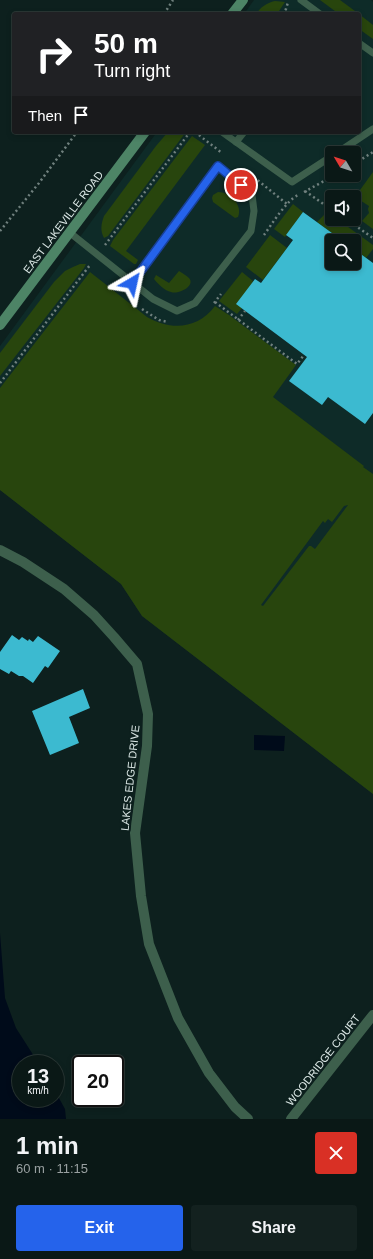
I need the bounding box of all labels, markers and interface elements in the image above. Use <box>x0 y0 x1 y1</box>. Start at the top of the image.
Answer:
icon: right <box>28 28 80 80</box>
text: 50 m <box>94 28 158 59</box>
text: Turn right <box>94 61 170 81</box>
icon: arrive <box>70 104 92 126</box>
text: Then <box>28 107 62 124</box>
north arrow <box>325 146 361 182</box>
map controls <box>325 146 361 270</box>
pin <box>224 168 258 202</box>
street label: EAST LAKEVILLE ROAD <box>21 169 105 275</box>
icon: arrive <box>230 174 252 196</box>
button: sound <box>325 190 361 226</box>
button: search <box>325 234 361 270</box>
position arrow <box>111 262 153 304</box>
street label: LAKES EDGE DRIVE <box>118 724 142 832</box>
street label: WOODRIDGE COURT <box>284 1012 362 1108</box>
speed limit sign: 20 <box>72 1055 124 1107</box>
text: 13 <box>27 1065 49 1087</box>
text: km/h <box>27 1085 49 1096</box>
text: 1 min <box>16 1132 79 1159</box>
button: close <box>315 1132 357 1174</box>
text: 60 m · 11:15 <box>16 1161 88 1176</box>
button: Exit <box>16 1205 183 1251</box>
button: Share <box>191 1205 357 1251</box>

